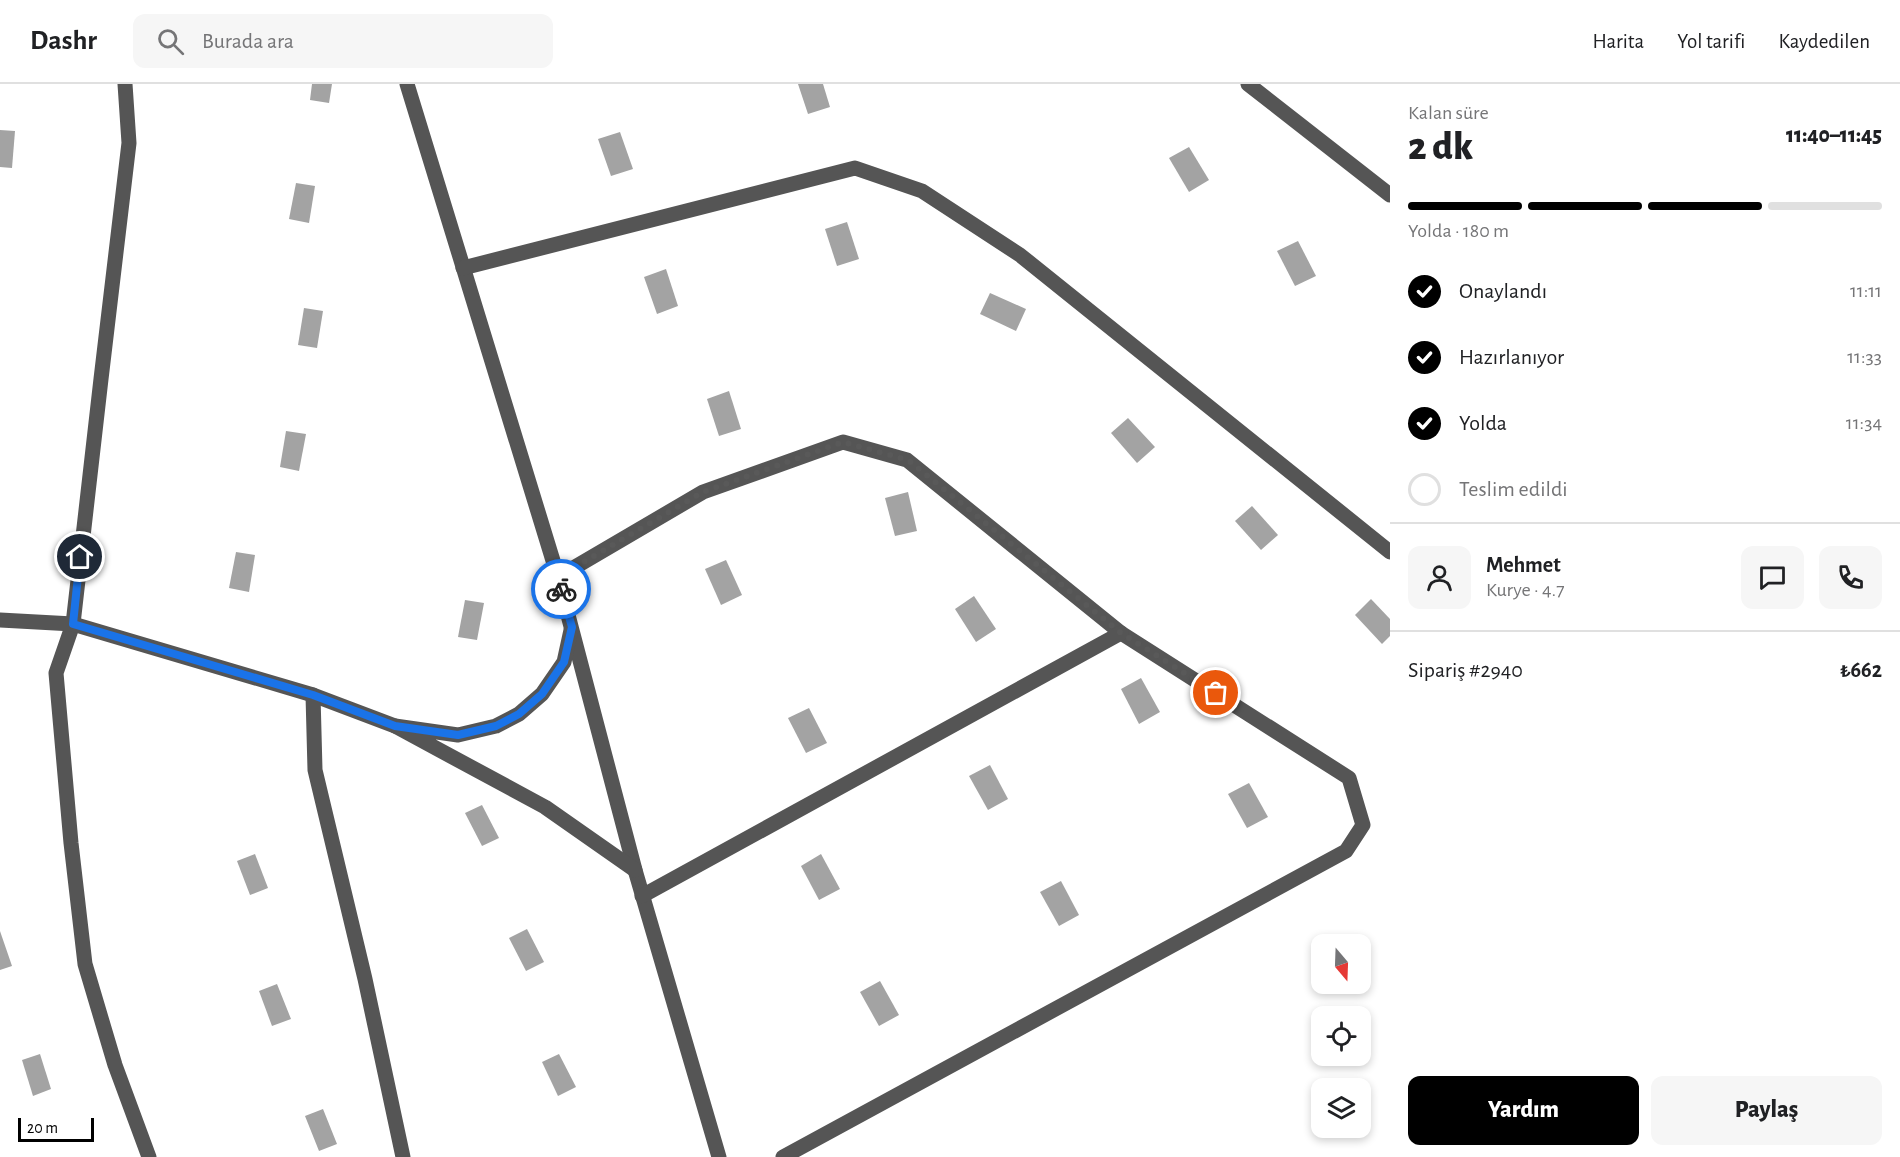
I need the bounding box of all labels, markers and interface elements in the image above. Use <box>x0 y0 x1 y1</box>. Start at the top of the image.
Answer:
search box <box>133 14 553 68</box>
icon: search <box>154 25 187 58</box>
text: Dashr <box>30 27 97 55</box>
text: Burada ara <box>202 30 294 52</box>
text: Harita <box>1592 31 1644 52</box>
text: Yol tarifi <box>1677 31 1745 52</box>
text: Kaydedilen <box>1778 31 1870 52</box>
text: Kalan süre <box>1408 103 1489 123</box>
text: 11:40–11:45 <box>1786 124 1882 146</box>
text: 2 dk <box>1408 128 1473 167</box>
text: Yolda · 180 m <box>1408 221 1509 241</box>
icon: check <box>1408 275 1441 308</box>
text: Onaylandı <box>1459 280 1547 302</box>
text: 11:11 <box>1850 281 1882 301</box>
icon: check <box>1408 341 1441 374</box>
text: Hazırlanıyor <box>1459 346 1564 368</box>
text: 11:33 <box>1847 347 1882 367</box>
icon: check <box>1408 407 1441 440</box>
text: Yolda <box>1459 412 1507 434</box>
text: 11:34 <box>1846 413 1882 433</box>
text: Teslim edildi <box>1459 478 1568 500</box>
pin <box>54 531 105 582</box>
icon: home <box>63 540 96 573</box>
button: person <box>1408 546 1471 609</box>
button: chat <box>1741 546 1804 609</box>
button: phone <box>1819 546 1882 609</box>
text: Mehmet <box>1486 554 1561 576</box>
courier <box>531 559 591 619</box>
icon: bike <box>545 573 578 606</box>
text: Kurye · 4.7 <box>1486 580 1565 600</box>
text: Sipariş #2940 <box>1408 659 1523 681</box>
text: ₺662 <box>1840 659 1882 681</box>
pin <box>1190 667 1241 718</box>
icon: bag <box>1199 676 1232 709</box>
north arrow <box>1311 934 1371 994</box>
map controls <box>1311 934 1371 1138</box>
button: locate <box>1311 1006 1371 1066</box>
button: Yardım <box>1408 1076 1639 1145</box>
button: Paylaş <box>1651 1076 1882 1145</box>
button: layers <box>1311 1078 1371 1138</box>
scale bar <box>18 1115 94 1142</box>
text: 20 m <box>27 1120 58 1136</box>

